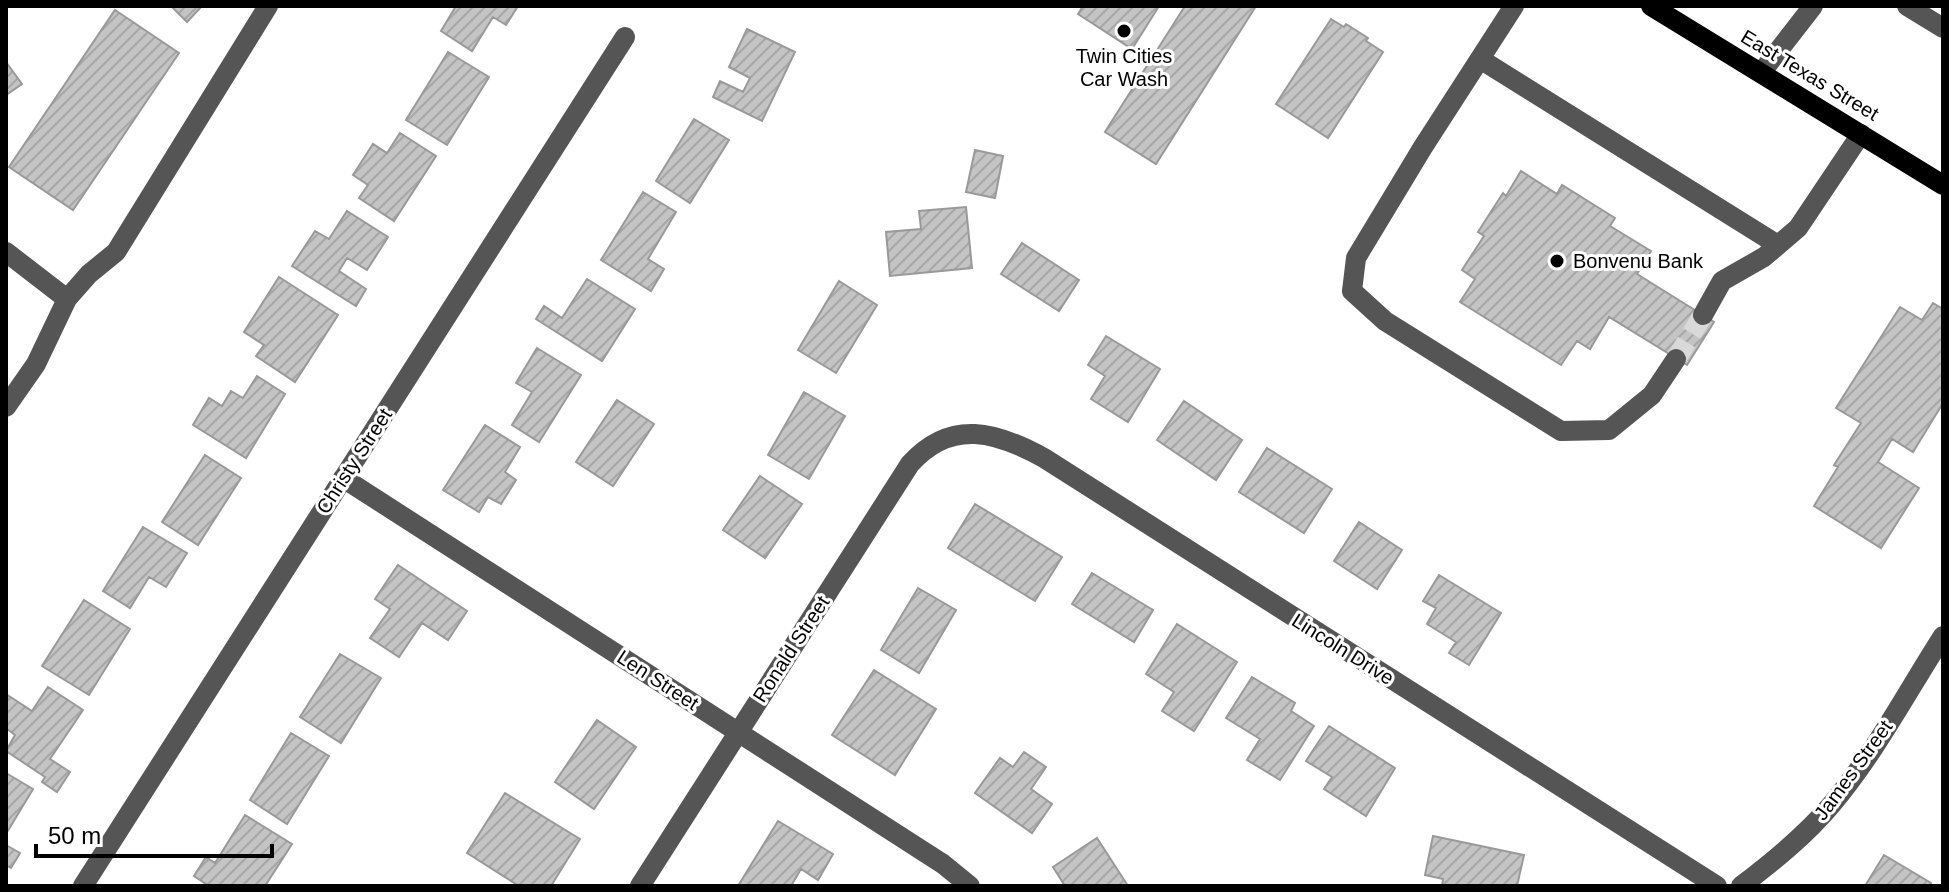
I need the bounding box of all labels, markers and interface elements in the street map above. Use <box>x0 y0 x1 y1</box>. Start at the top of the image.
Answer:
marker: Twin Cities Car Wash <box>1115 22 1133 40</box>
street label: East Texas Street <box>1737 25 1883 125</box>
place label: Twin Cities Car Wash <box>1076 45 1172 90</box>
place label: Bonvenu Bank <box>1573 250 1704 272</box>
marker: Bonvenu Bank <box>1548 252 1566 270</box>
street label: Christy Street <box>312 404 396 518</box>
street label: Ronald Street <box>748 591 834 706</box>
street label: Lincoln Drive <box>1288 609 1398 689</box>
street label: Len Street <box>613 646 703 715</box>
street label: James Street <box>1809 716 1897 824</box>
scale bar <box>36 808 272 858</box>
text: 50 m <box>48 822 101 849</box>

